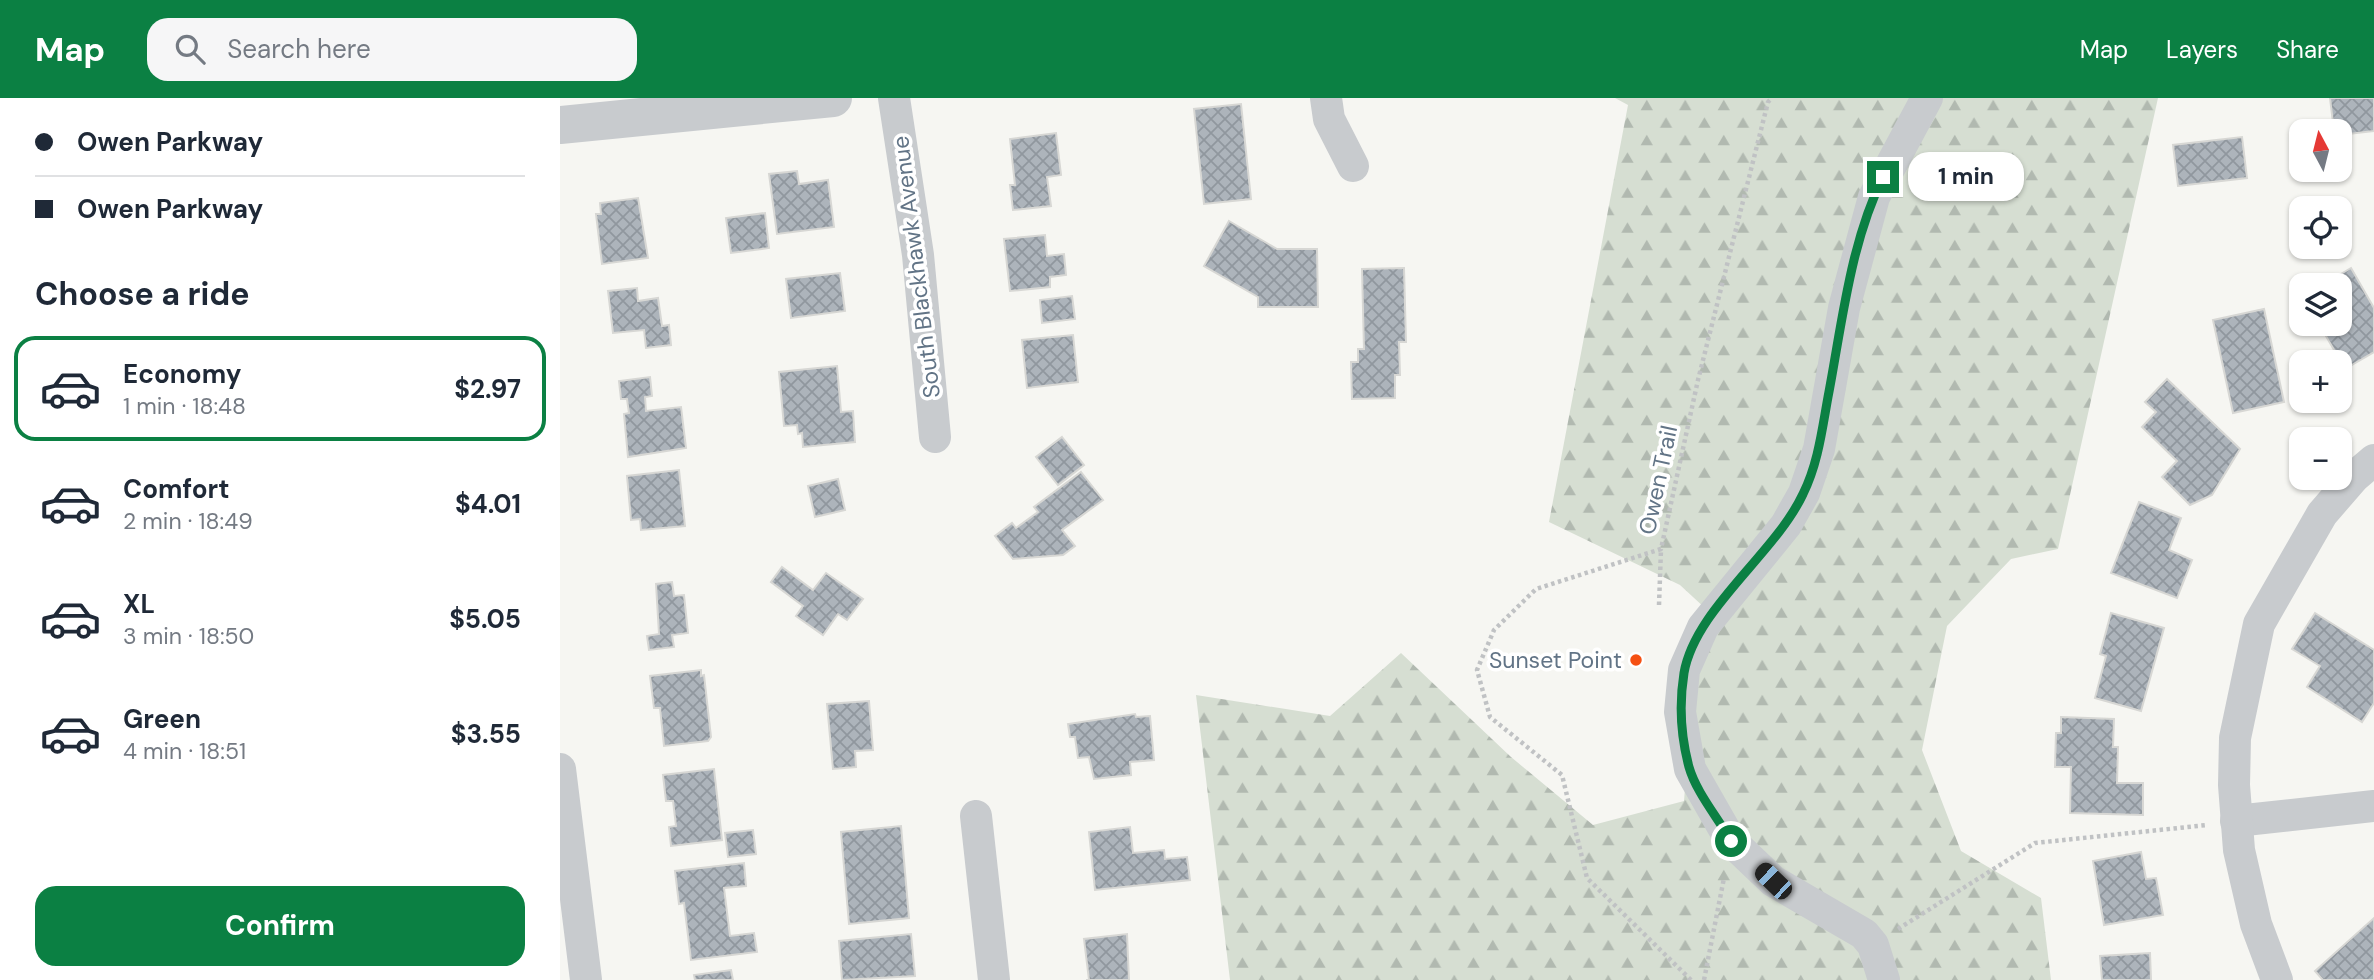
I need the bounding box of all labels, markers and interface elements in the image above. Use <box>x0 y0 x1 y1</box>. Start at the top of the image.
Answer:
search box <box>147 18 637 81</box>
text: Map <box>35 28 105 71</box>
icon: search <box>171 30 209 68</box>
text: Search here <box>227 32 371 66</box>
text: Map <box>2080 34 2128 65</box>
text: Layers <box>2166 34 2238 65</box>
text: Share <box>2276 34 2339 65</box>
north arrow <box>2289 119 2352 182</box>
map controls <box>2289 119 2352 490</box>
text: Owen Parkway <box>77 125 263 159</box>
street label: South Blackhawk Avenue <box>885 134 947 400</box>
callout: 1 min <box>1908 153 2023 202</box>
route end <box>1867 161 1899 193</box>
text: 1 min <box>1938 161 1994 191</box>
text: Owen Parkway <box>77 192 263 226</box>
button: locate <box>2289 196 2352 259</box>
text: Choose a ride <box>35 273 250 315</box>
button: layers <box>2289 273 2352 336</box>
button: + <box>2289 350 2352 413</box>
icon: car <box>39 357 102 420</box>
text: Economy <box>123 357 241 391</box>
text: $2.97 <box>454 372 521 406</box>
text: 1 min · 18:48 <box>123 391 246 421</box>
street label: Owen Trail <box>1632 423 1684 537</box>
button: − <box>2289 427 2352 490</box>
icon: car <box>39 472 102 535</box>
text: Comfort <box>123 472 229 506</box>
text: $4.01 <box>455 487 521 521</box>
text: 2 min · 18:49 <box>123 506 253 536</box>
icon: car <box>39 587 102 650</box>
text: XL <box>123 587 155 621</box>
text: $5.05 <box>449 602 521 636</box>
text: 3 min · 18:50 <box>123 621 254 651</box>
place label: Sunset Point <box>1489 645 1622 675</box>
marker: Sunset Point <box>1628 652 1644 668</box>
icon: car <box>39 702 102 765</box>
text: Green <box>123 702 201 736</box>
text: $3.55 <box>451 717 521 751</box>
text: 4 min · 18:51 <box>123 736 246 766</box>
route start <box>1715 825 1747 857</box>
car <box>1751 859 1796 903</box>
button: Confirm <box>35 886 525 966</box>

